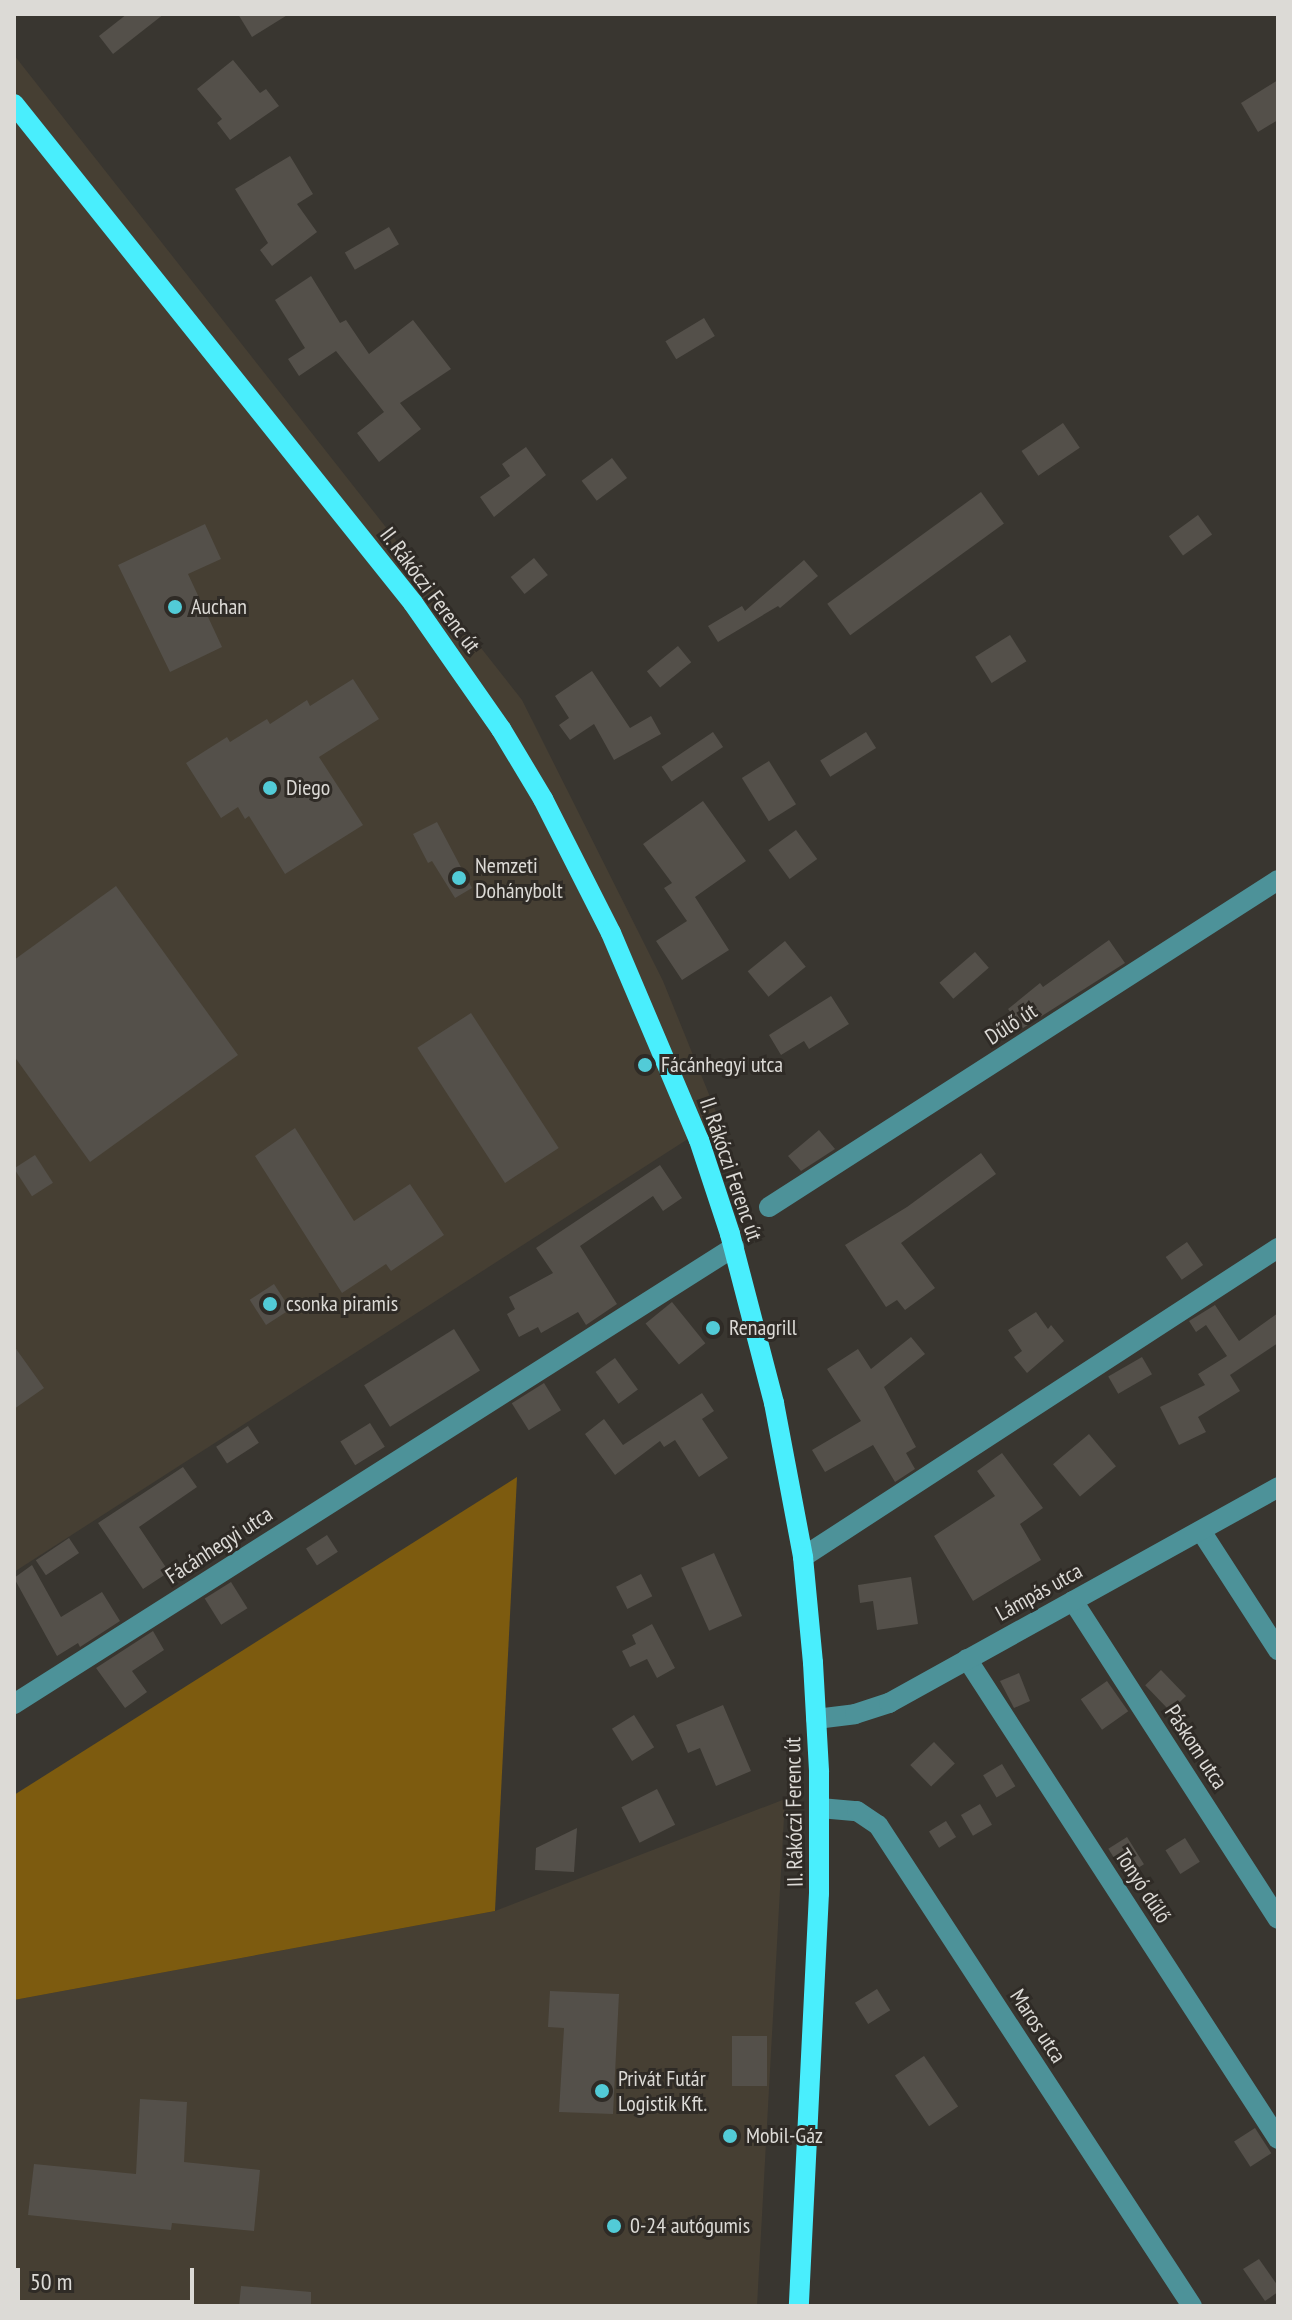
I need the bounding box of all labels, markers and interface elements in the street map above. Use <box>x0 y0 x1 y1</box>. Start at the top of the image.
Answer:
street label: II. Rákóczi Ferenc út <box>374 521 486 659</box>
place label: Auchan <box>191 594 247 620</box>
marker: Auchan <box>166 598 184 616</box>
place label: Diego <box>286 775 330 801</box>
marker: Diego <box>261 779 279 797</box>
place label: Nemzeti Dohánybolt <box>475 852 563 904</box>
marker: Nemzeti Dohánybolt <box>450 869 468 887</box>
street label: Dűlő út <box>980 998 1042 1050</box>
place label: Fácánhegyi utca <box>661 1052 783 1078</box>
marker: Fácánhegyi utca <box>636 1056 654 1074</box>
street label: II. Rákóczi Ferenc út <box>694 1093 768 1245</box>
place label: csonka piramis <box>286 1291 398 1317</box>
marker: csonka piramis <box>261 1295 279 1313</box>
place label: Renagrill <box>729 1315 797 1341</box>
marker: Renagrill <box>704 1319 722 1337</box>
street label: Fácánhegyi utca <box>161 1501 277 1589</box>
street label: Lámpás utca <box>991 1557 1087 1627</box>
street label: Páskom utca <box>1159 1700 1233 1794</box>
street label: II. Rákóczi Ferenc út <box>779 1736 809 1888</box>
street label: Tonyó dűlő <box>1109 1844 1177 1928</box>
street label: Maros utca <box>1004 1984 1072 2068</box>
place label: Privát Futár Logistik Kft. <box>618 2065 708 2116</box>
marker: Privát Futár Logistik Kft. <box>593 2082 611 2100</box>
place label: Mobil-Gáz <box>746 2123 823 2149</box>
marker: Mobil-Gáz <box>721 2127 739 2145</box>
place label: 0-24 autógumis <box>630 2213 750 2239</box>
marker: 0-24 autógumis <box>605 2217 623 2235</box>
scale bar <box>20 2252 198 2302</box>
text: 50 m <box>30 2266 72 2297</box>

